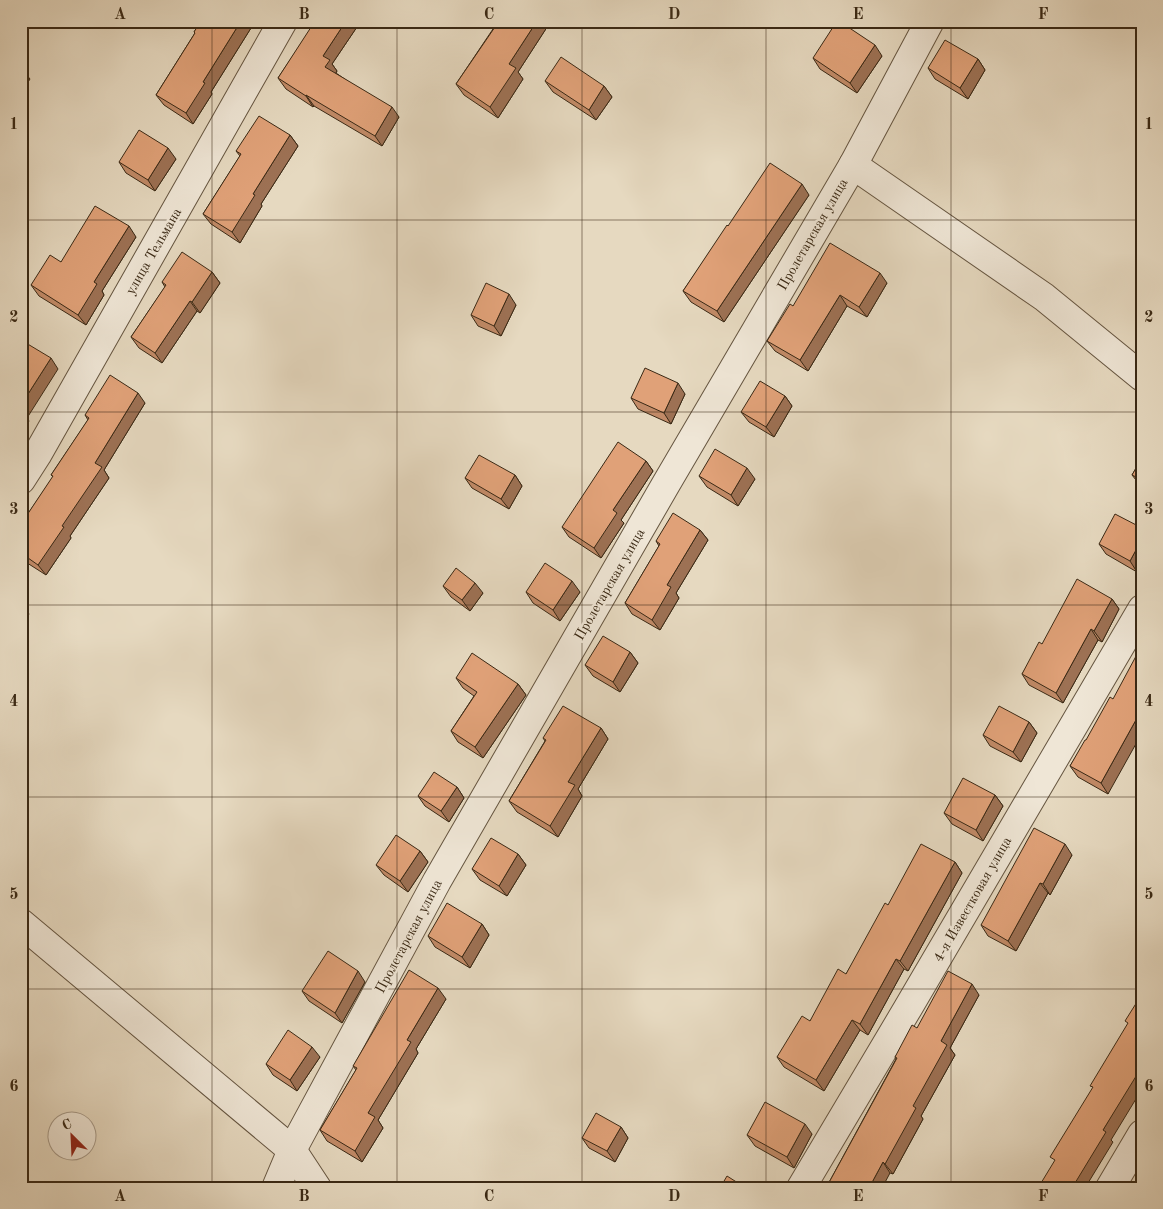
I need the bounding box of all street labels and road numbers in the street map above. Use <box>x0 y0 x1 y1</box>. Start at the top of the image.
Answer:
street label: Пролетарская улица <box>775 176 851 293</box>
street label: улица Тельмана <box>123 206 184 297</box>
street label: Пролетарская улица <box>572 526 648 643</box>
street label: 4-я Известковая улица <box>931 835 1014 964</box>
street label: Пролетарская улица <box>373 877 445 996</box>

